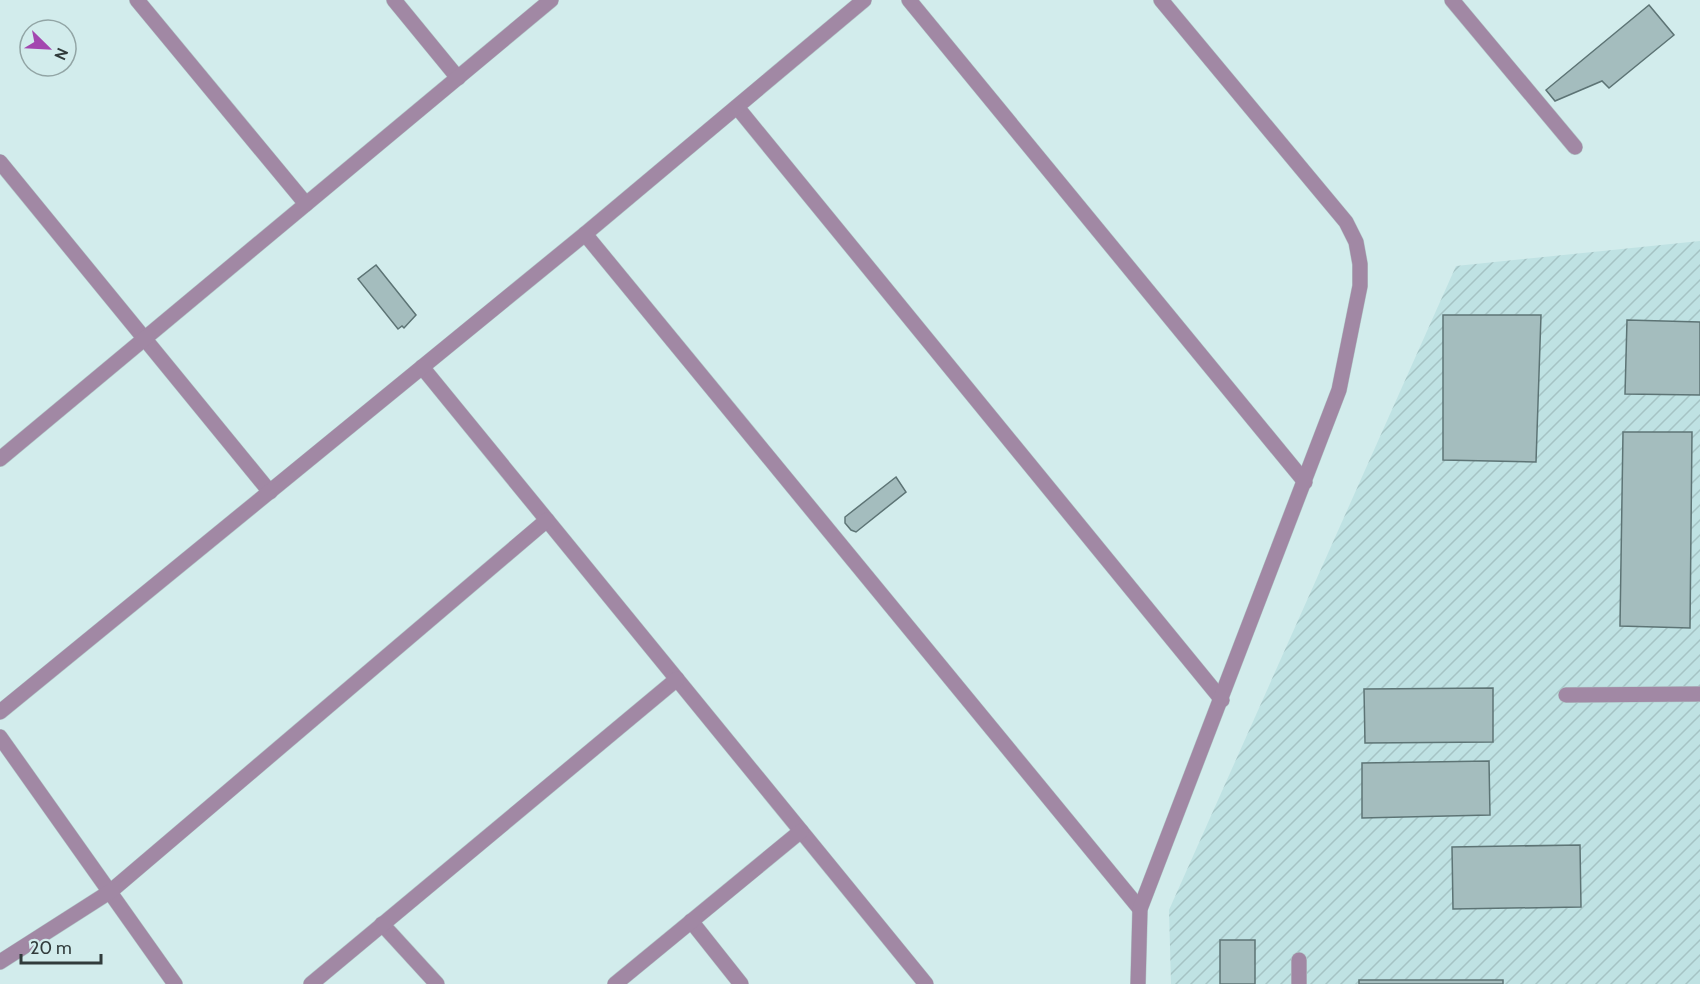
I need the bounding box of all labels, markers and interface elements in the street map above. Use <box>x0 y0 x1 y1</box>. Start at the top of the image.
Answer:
north arrow <box>18 18 78 78</box>
text: N <box>50 45 72 63</box>
scale bar <box>21 927 100 965</box>
text: 20 m <box>30 937 72 959</box>

